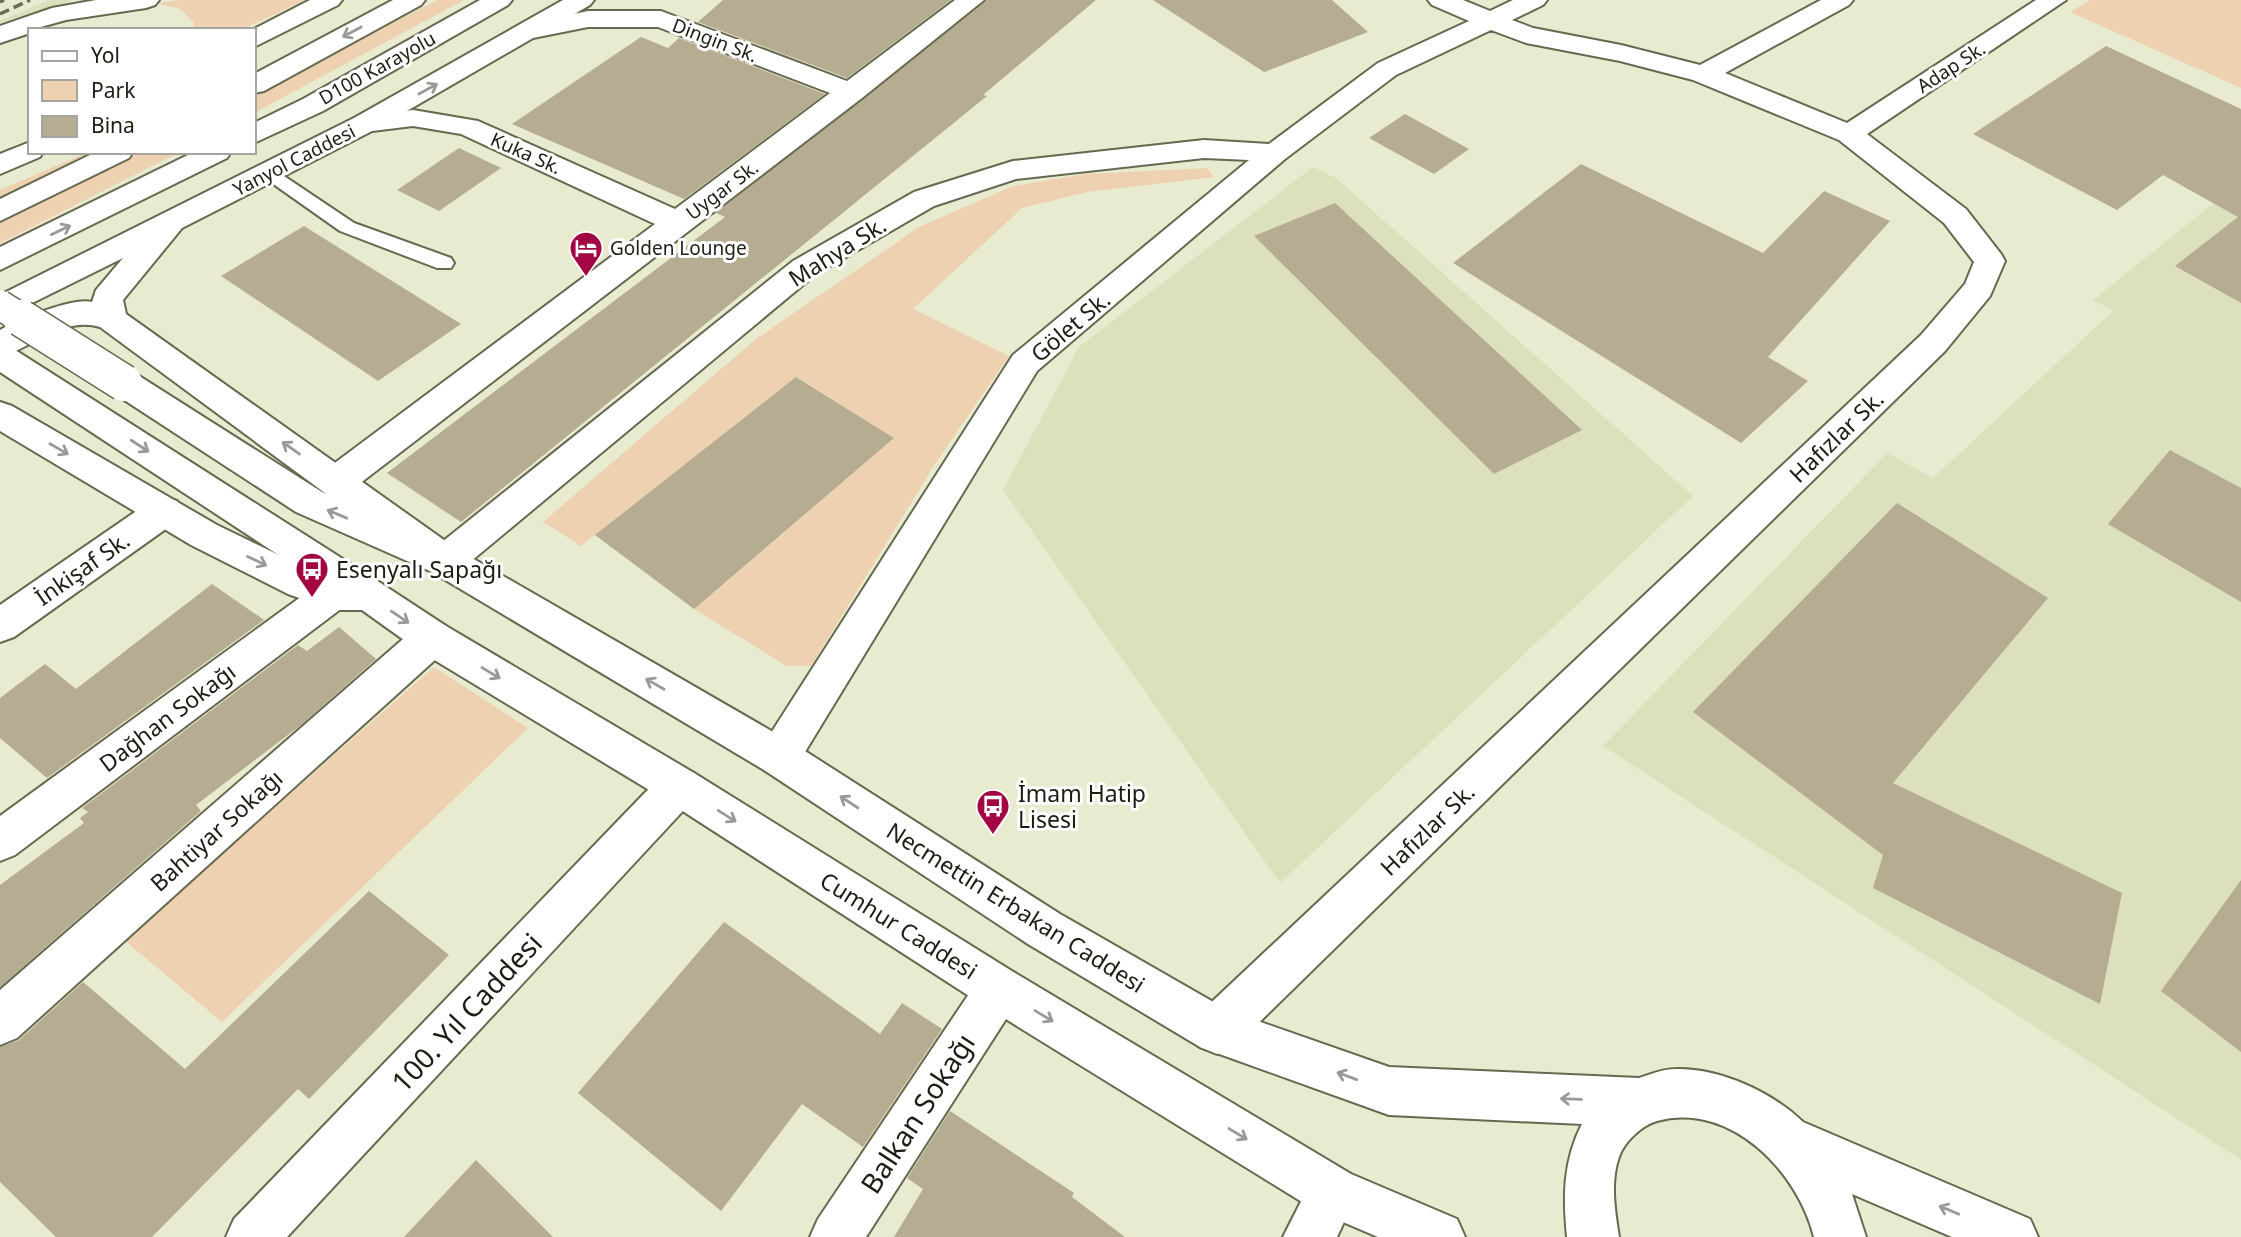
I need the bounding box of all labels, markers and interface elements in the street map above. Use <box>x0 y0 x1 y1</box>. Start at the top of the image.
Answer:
street label: Dingin Sk. <box>669 12 761 68</box>
street label: D100 Karayolu <box>314 25 440 111</box>
one-way arrow <box>342 26 363 39</box>
legend <box>28 28 256 154</box>
street label: Adap Sk. <box>1912 35 1990 99</box>
text: Yol <box>91 41 120 69</box>
text: Park <box>91 76 136 104</box>
one-way arrow <box>417 82 437 96</box>
text: Bina <box>91 111 135 139</box>
street label: Yanyol Caddesi <box>228 118 360 202</box>
street label: Kuka Sk. <box>486 126 566 180</box>
street label: Uygar Sk. <box>680 154 764 226</box>
street label: Mahya Sk. <box>782 208 892 294</box>
one-way arrow <box>50 222 71 236</box>
hotel icon: Golden Lounge <box>567 229 605 278</box>
place label: Golden Lounge <box>610 235 747 261</box>
street label: Gölet Sk. <box>1023 283 1117 369</box>
street label: Hafızlar Sk. <box>1782 383 1890 489</box>
one-way arrow <box>130 439 149 453</box>
one-way arrow <box>282 441 301 455</box>
one-way arrow <box>48 443 69 456</box>
one-way arrow <box>327 507 349 520</box>
street label: İnkişaf Sk. <box>28 524 136 612</box>
bus stop icon: Esenyalı Sapağı <box>293 550 331 599</box>
place label: Esenyalı Sapağı <box>336 553 502 585</box>
one-way arrow <box>246 554 267 568</box>
one-way arrow <box>390 610 410 624</box>
street label: Dağhan Sokağı <box>92 655 242 779</box>
one-way arrow <box>480 666 500 680</box>
one-way arrow <box>645 677 665 691</box>
street label: Bahtiyar Sokağı <box>143 762 289 898</box>
street label: Hafızlar Sk. <box>1373 776 1481 882</box>
place label: İmam Hatip Lisesi <box>1018 777 1146 835</box>
bus stop icon: İmam Hatip Lisesi <box>974 787 1012 836</box>
one-way arrow <box>840 795 859 810</box>
one-way arrow <box>717 810 737 824</box>
street label: Necmettin Erbakan Caddesi <box>881 814 1151 1000</box>
street label: Cumhur Caddesi <box>814 864 984 986</box>
street label: 100. Yıl Caddesi <box>382 924 550 1100</box>
one-way arrow <box>1033 1010 1053 1024</box>
street label: Balkan Sokağı <box>851 1026 983 1200</box>
one-way arrow <box>1336 1069 1358 1081</box>
one-way arrow <box>1560 1092 1583 1105</box>
one-way arrow <box>1228 1128 1248 1142</box>
one-way arrow <box>1939 1203 1960 1216</box>

